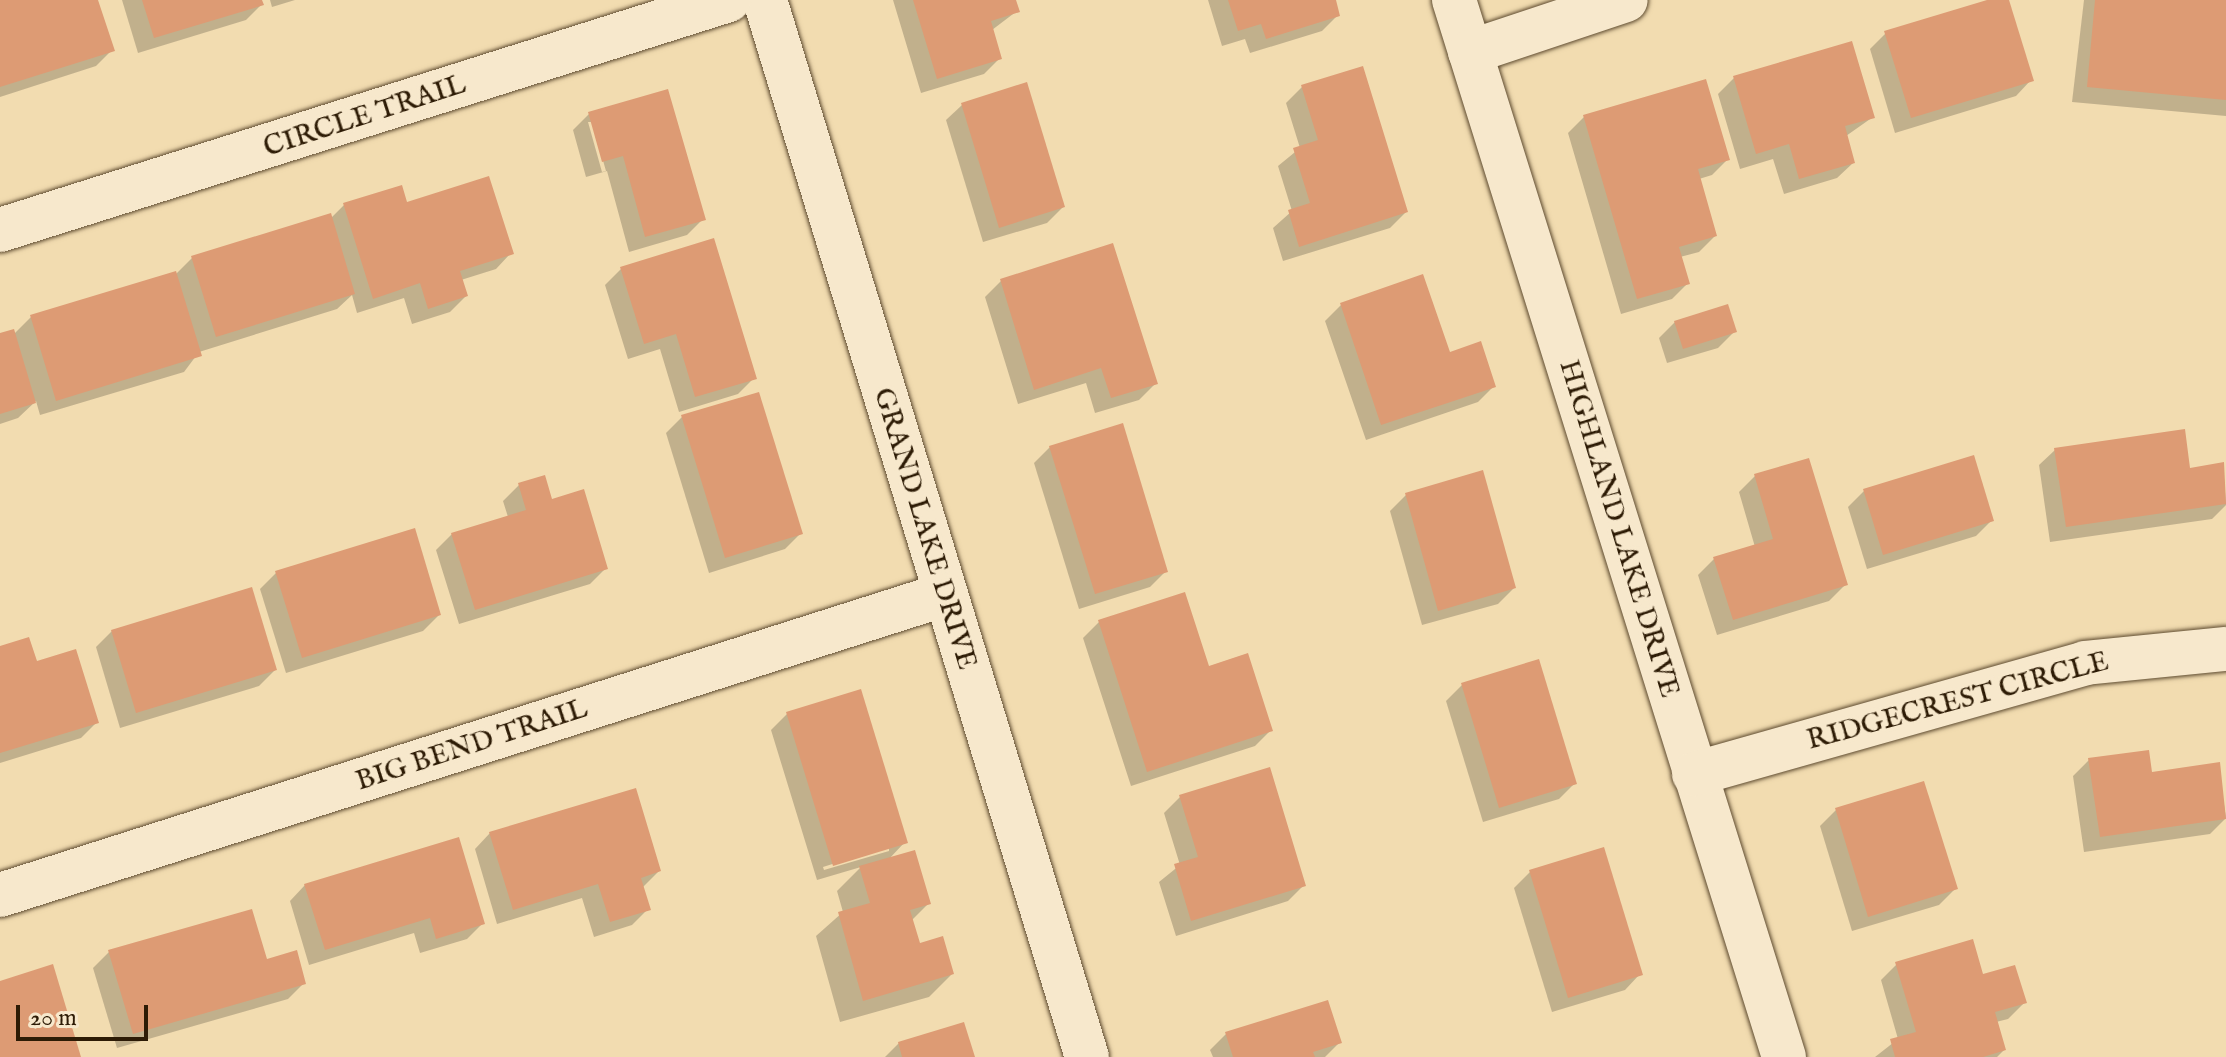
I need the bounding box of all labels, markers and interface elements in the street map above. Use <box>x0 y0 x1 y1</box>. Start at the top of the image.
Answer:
street label: CIRCLE TRAIL <box>260 68 470 166</box>
street label: HIGHLAND LAKE DRIVE <box>1551 356 1685 702</box>
street label: GRAND LAKE DRIVE <box>865 384 983 674</box>
street label: RIDGECREST CIRCLE <box>1804 646 2112 758</box>
street label: BIG BEND TRAIL <box>352 693 592 799</box>
scale bar <box>20 989 152 1039</box>
text: 20 m <box>30 1003 77 1034</box>

